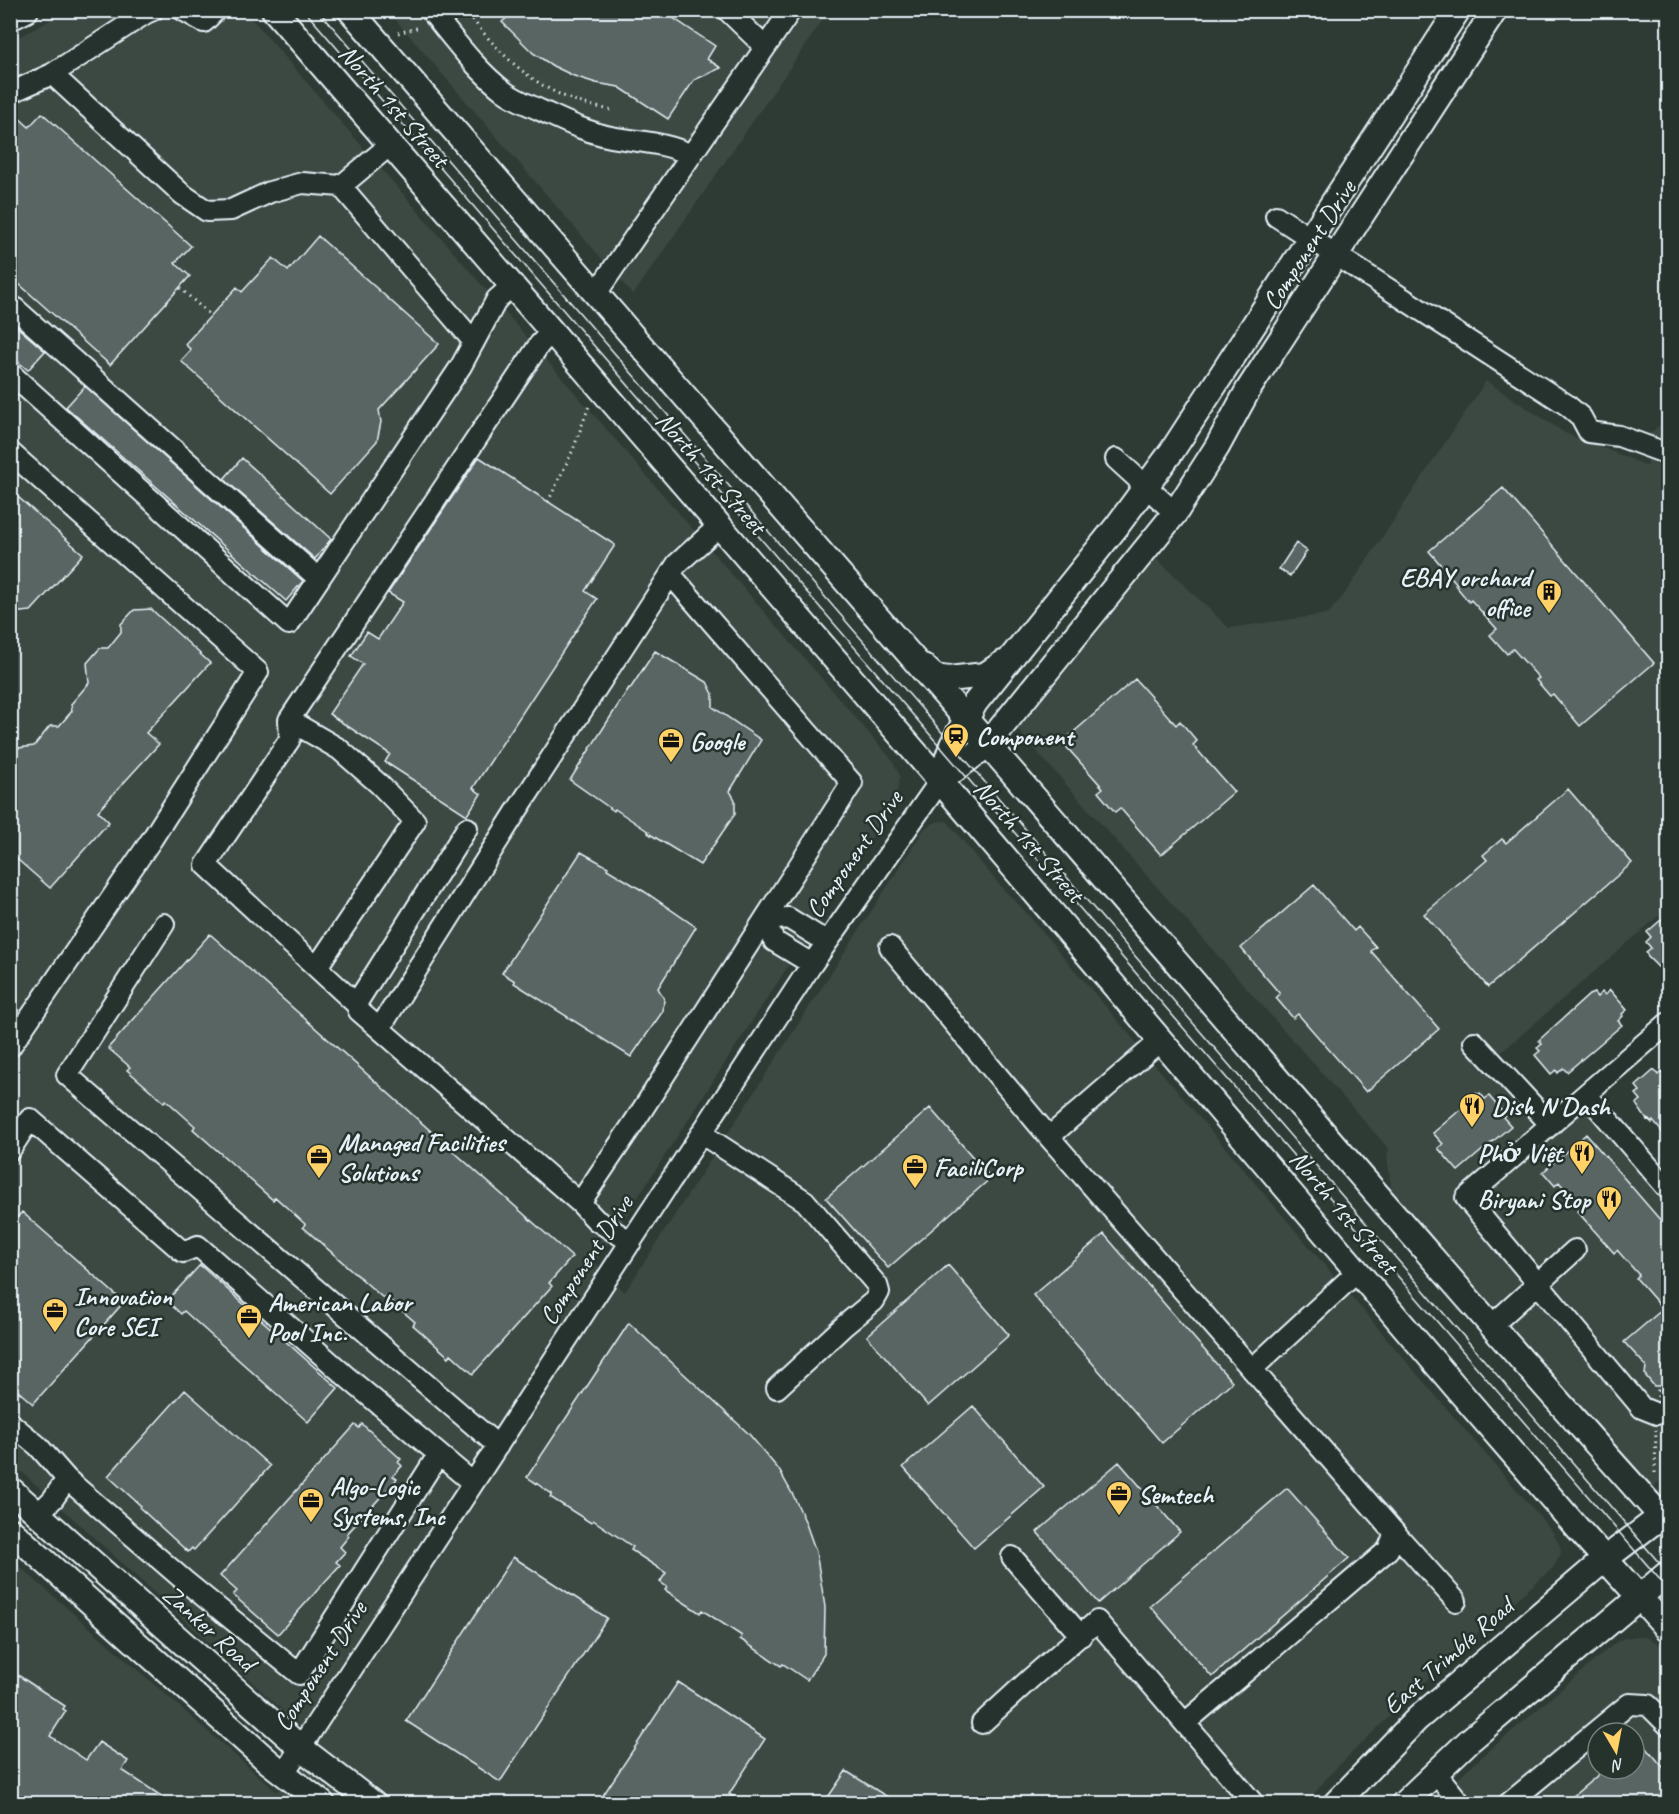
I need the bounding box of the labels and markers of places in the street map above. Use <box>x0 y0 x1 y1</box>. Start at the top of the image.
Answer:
place label: EBAY orchard office <box>1400 561 1535 624</box>
building icon: EBAY orchard office <box>1534 577 1564 615</box>
place label: Component <box>976 720 1076 753</box>
station icon: Component <box>941 721 971 759</box>
place label: Google <box>690 725 747 758</box>
office icon: Google <box>656 726 686 764</box>
place label: Dish N Dash <box>1492 1090 1611 1123</box>
restaurant icon: Dish N Dash <box>1457 1091 1487 1129</box>
place label: Managed Facilities Solutions <box>338 1126 508 1189</box>
place label: Phở Việt <box>1478 1137 1564 1170</box>
restaurant icon: Phở Việt <box>1567 1138 1597 1176</box>
office icon: Managed Facilities Solutions <box>304 1142 334 1180</box>
place label: FaciliCorp <box>934 1151 1025 1184</box>
office icon: FaciliCorp <box>900 1152 930 1190</box>
place label: Biryani Stop <box>1478 1183 1592 1216</box>
restaurant icon: Biryani Stop <box>1594 1184 1624 1222</box>
place label: Innovation Core SEI <box>74 1280 173 1343</box>
place label: American Labor Pool Inc. <box>268 1286 414 1349</box>
office icon: Innovation Core SEI <box>40 1296 70 1334</box>
office icon: American Labor Pool Inc. <box>234 1302 264 1340</box>
place label: Algo-Logic Systems, Inc <box>330 1470 446 1533</box>
place label: Semtech <box>1138 1478 1215 1511</box>
office icon: Semtech <box>1104 1479 1134 1517</box>
office icon: Algo-Logic Systems, Inc <box>296 1486 326 1524</box>

